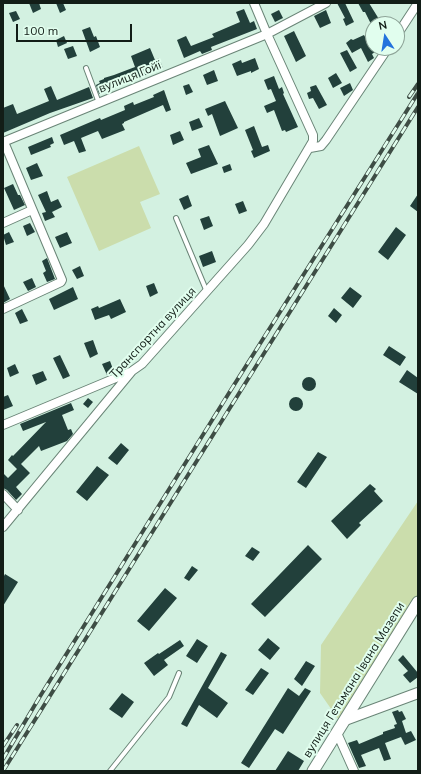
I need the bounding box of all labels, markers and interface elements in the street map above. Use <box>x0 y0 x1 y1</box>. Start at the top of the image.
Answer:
scale bar <box>18 16 134 42</box>
north arrow <box>365 16 405 56</box>
text: N <box>377 18 388 33</box>
text: 100 m <box>23 23 58 38</box>
street label: вулиця Гойї <box>97 58 163 96</box>
street label: Транспортна вулиця <box>107 284 199 382</box>
street label: вулиця Гетьмана Івана Мазепи <box>300 600 408 760</box>

